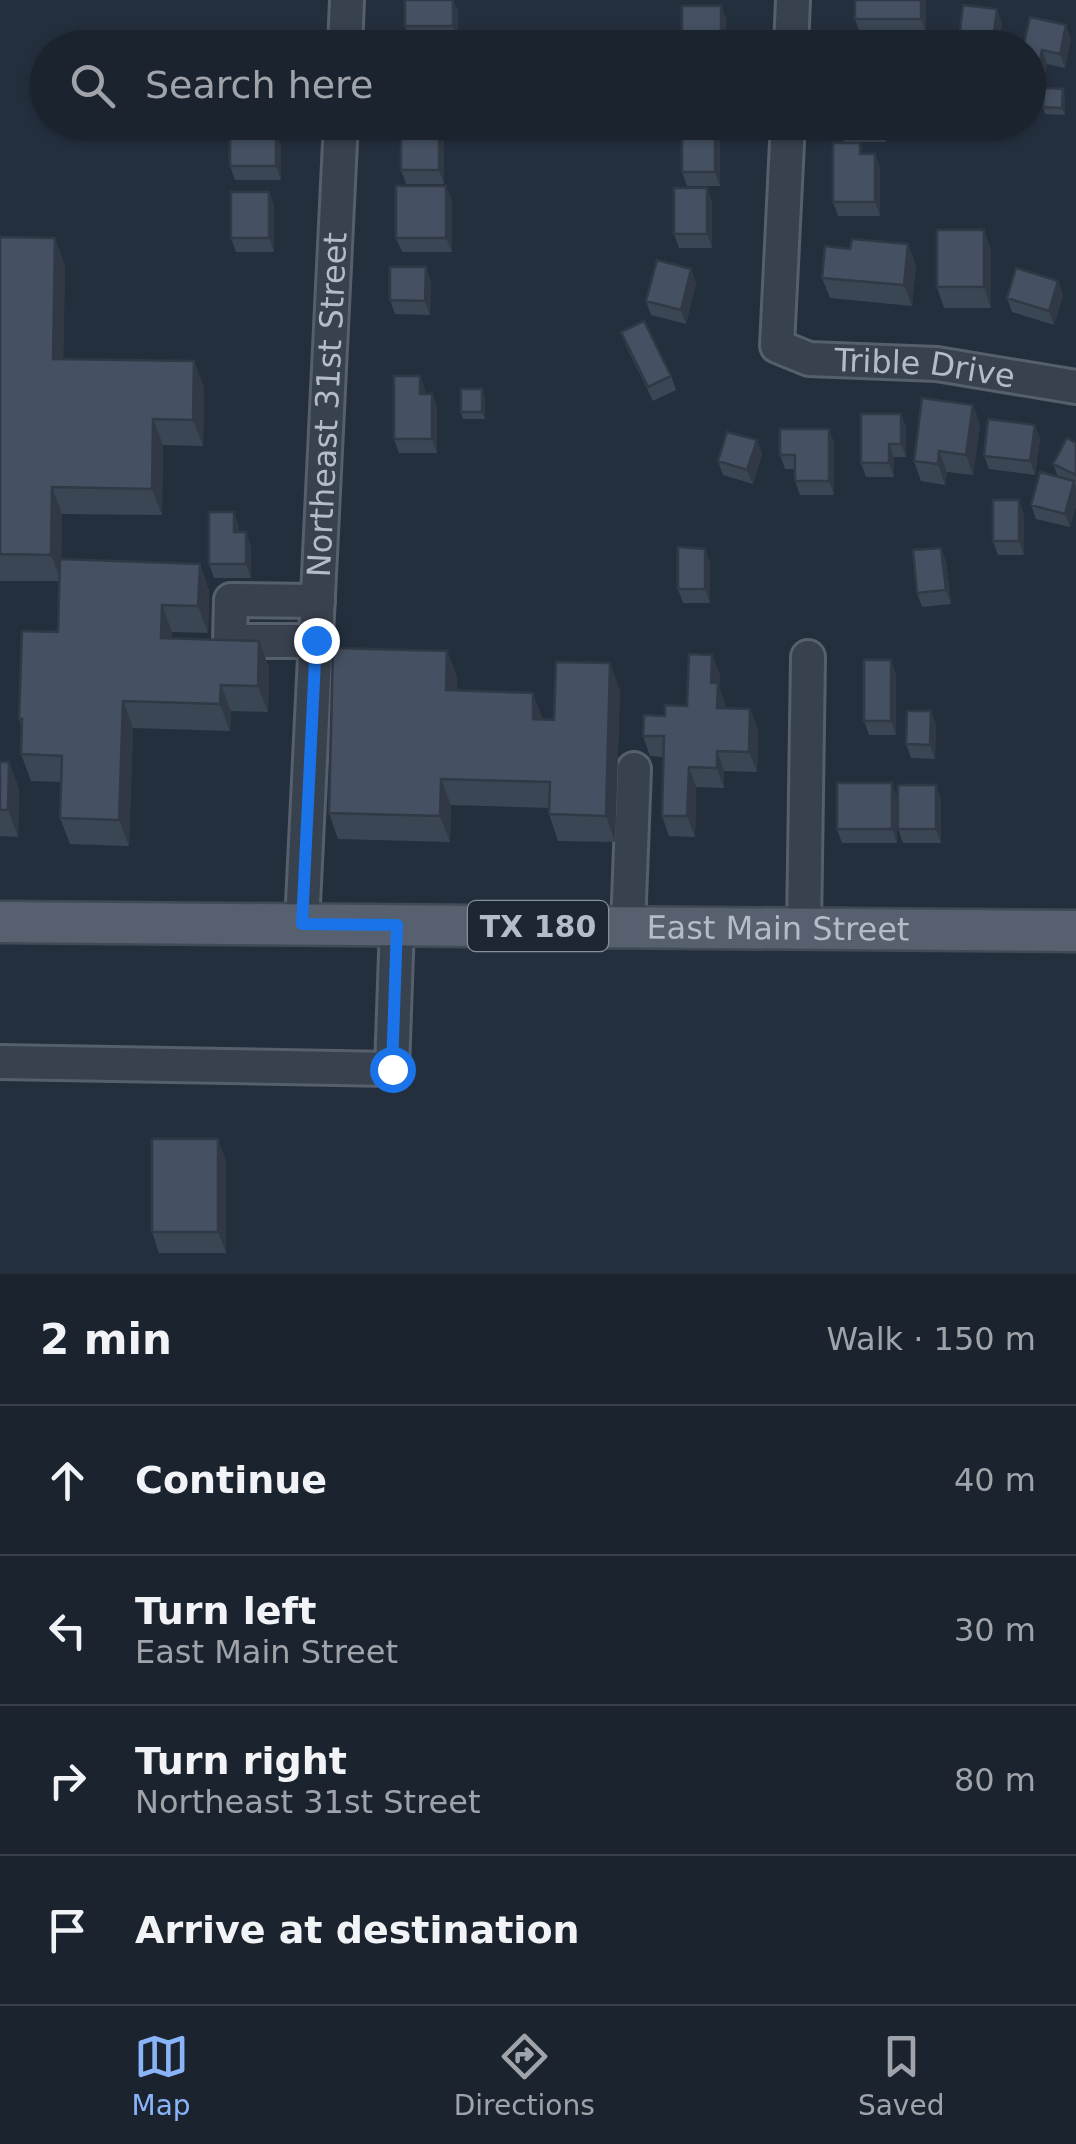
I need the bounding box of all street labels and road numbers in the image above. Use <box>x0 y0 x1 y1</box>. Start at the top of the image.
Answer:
street label: Northeast 31st Street <box>300 231 355 578</box>
street label: Trible Drive <box>833 341 1018 396</box>
road number: TX 180 <box>468 901 608 951</box>
street label: East Main Street <box>646 908 910 949</box>

